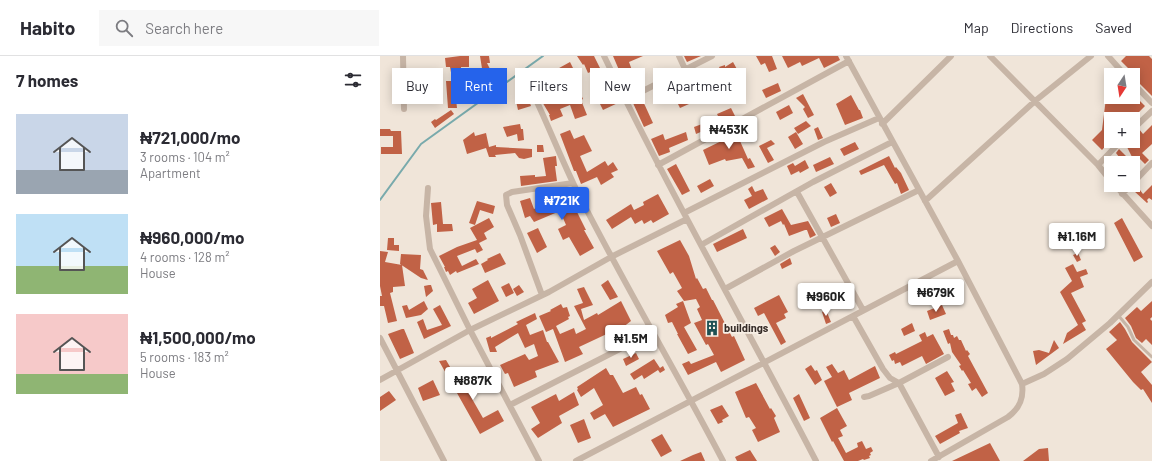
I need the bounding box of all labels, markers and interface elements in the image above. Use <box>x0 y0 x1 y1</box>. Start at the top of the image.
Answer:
search box <box>99 10 379 46</box>
text: Habito <box>20 16 75 39</box>
icon: search <box>113 17 135 39</box>
text: Search here <box>145 19 223 37</box>
text: Map <box>964 19 989 36</box>
text: Directions <box>1011 19 1073 36</box>
text: Saved <box>1095 19 1132 36</box>
chip: Buy <box>392 68 443 104</box>
chip: Rent <box>451 68 507 104</box>
chip: Filters <box>515 68 582 104</box>
chip: New <box>590 68 645 104</box>
chip: Apartment <box>653 68 746 104</box>
north arrow <box>1104 68 1140 104</box>
map controls <box>1104 68 1140 192</box>
icon: filters <box>342 69 364 91</box>
text: 7 homes <box>16 70 78 90</box>
button: + <box>1104 112 1140 148</box>
pin: ₦453K <box>701 116 757 150</box>
text: ₦453K <box>709 121 749 137</box>
text: ₦721,000/mo <box>140 127 240 147</box>
icon: home <box>48 130 96 178</box>
text: 3 rooms · 104 m² <box>140 149 230 165</box>
button: − <box>1104 156 1140 192</box>
text: Apartment <box>140 165 201 181</box>
pin: ₦721K <box>534 187 590 221</box>
text: ₦721K <box>544 192 580 208</box>
pin: ₦1.16M <box>1044 223 1110 257</box>
text: ₦960,000/mo <box>140 227 244 247</box>
text: ₦1.16M <box>1058 228 1096 244</box>
icon: home <box>48 230 96 278</box>
text: 4 rooms · 128 m² <box>140 249 229 265</box>
text: House <box>140 265 176 281</box>
pin: ₦679K <box>908 279 964 313</box>
pin: ₦960K <box>798 283 854 317</box>
text: ₦679K <box>917 284 955 300</box>
text: ₦960K <box>807 288 845 304</box>
building icon: buildings <box>703 319 721 337</box>
place label: buildings <box>724 321 769 334</box>
pin: ₦1.5M <box>603 325 659 359</box>
text: ₦1,500,000/mo <box>140 327 256 347</box>
icon: home <box>48 330 96 378</box>
text: ₦1.5M <box>614 330 648 346</box>
text: 5 rooms · 183 m² <box>140 349 229 365</box>
text: House <box>140 365 176 381</box>
pin: ₦887K <box>445 367 501 401</box>
text: ₦887K <box>454 372 492 388</box>

